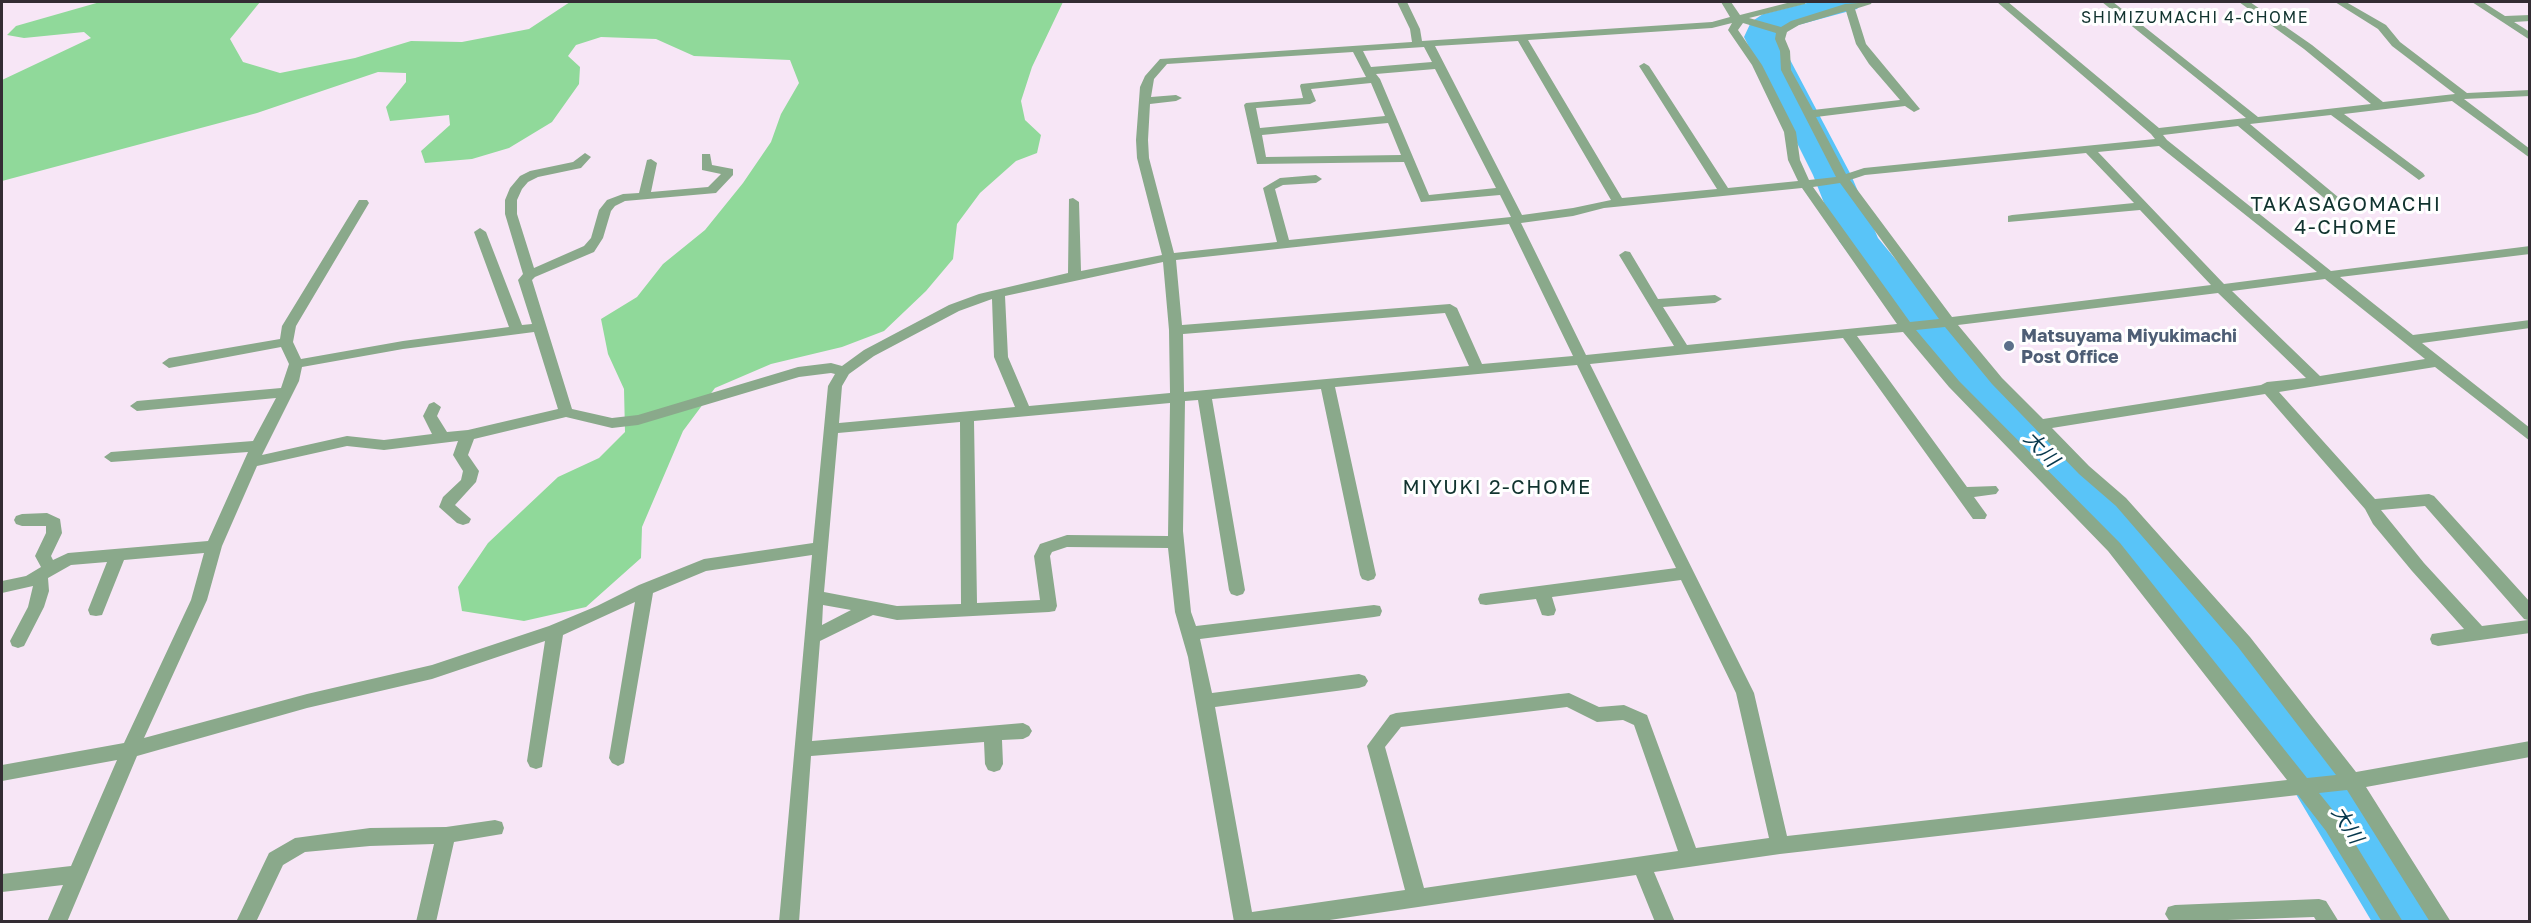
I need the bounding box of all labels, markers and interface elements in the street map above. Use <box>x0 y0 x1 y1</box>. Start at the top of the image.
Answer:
district label: SHIMIZUMACHI 4-CHOME <box>2081 8 2309 28</box>
district label: TAKASAGOMACHI 4-CHOME <box>2251 193 2441 240</box>
place label: Matsuyama Miyukimachi Post Office <box>2021 325 2237 368</box>
marker: Matsuyama Miyukimachi Post Office <box>2002 339 2016 353</box>
water label: 大川 <box>2018 426 2064 472</box>
district label: MIYUKI 2-CHOME <box>1402 476 1592 500</box>
water label: 大川 <box>2326 802 2368 848</box>

